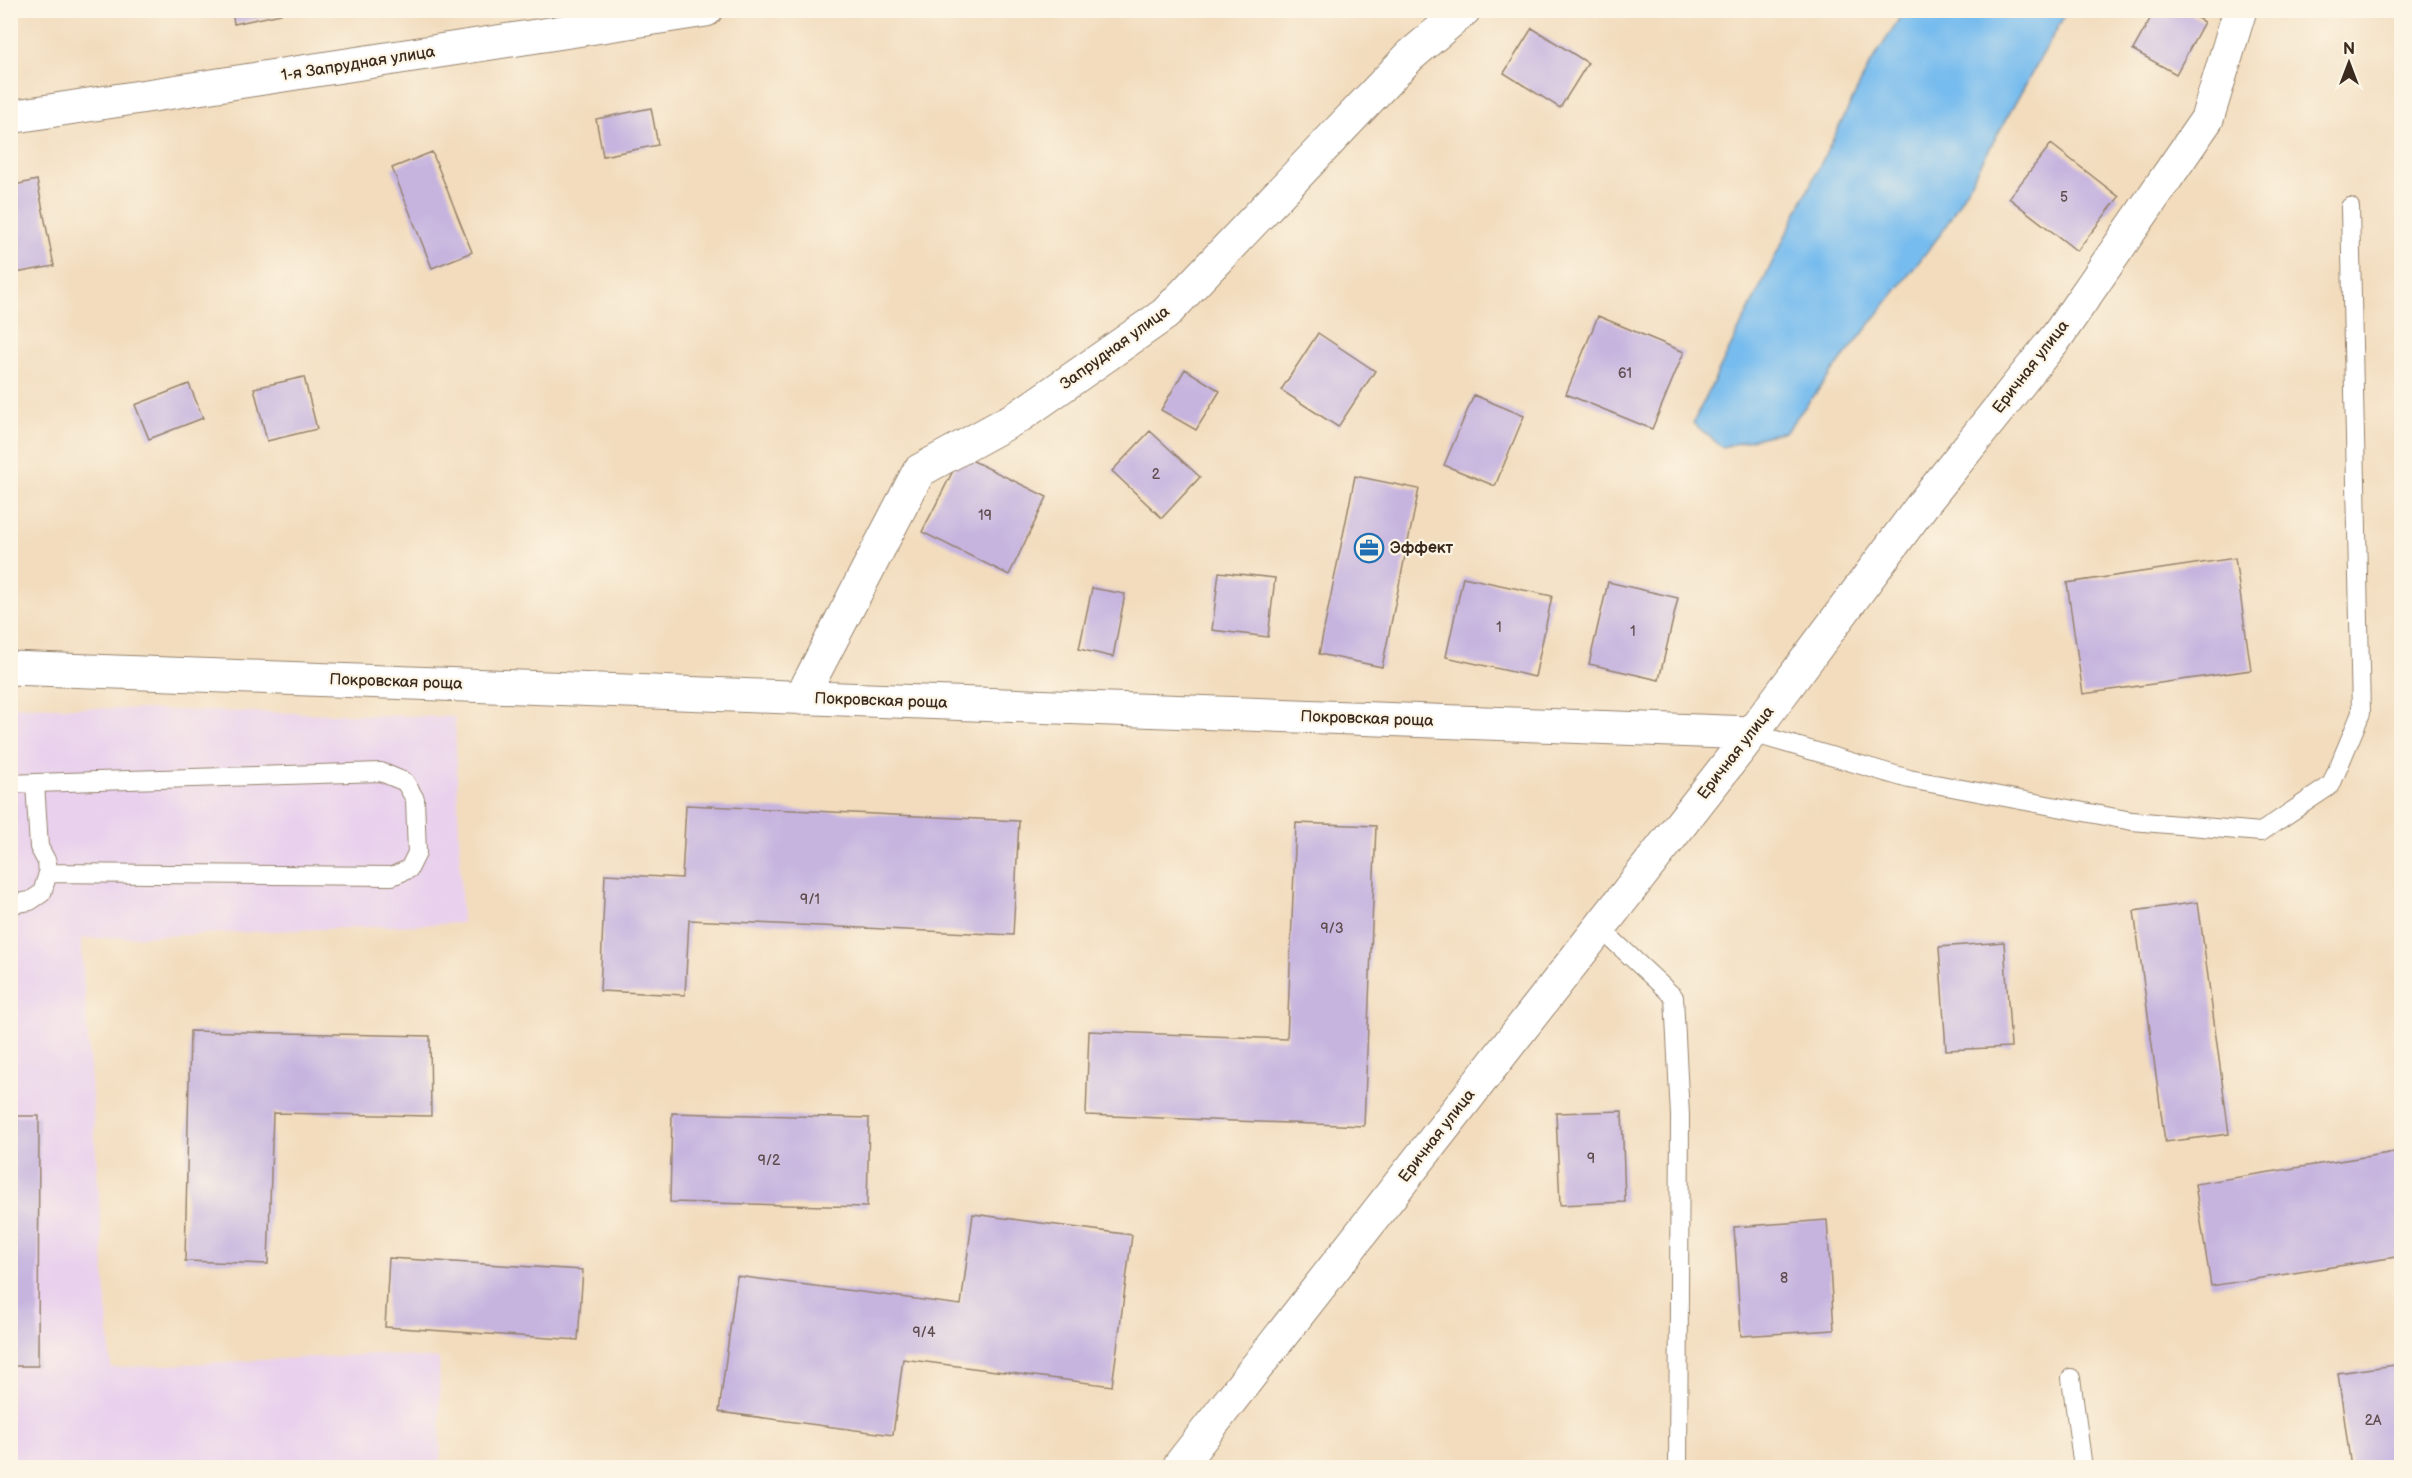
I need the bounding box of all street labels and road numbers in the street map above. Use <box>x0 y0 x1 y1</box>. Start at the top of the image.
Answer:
street label: 1-я Запрудная улица <box>280 42 437 86</box>
street label: Запрудная улица <box>1057 302 1174 394</box>
street label: Еричная улица <box>1989 316 2073 417</box>
street label: Покровская роща <box>329 670 463 694</box>
street label: Покровская роща <box>814 689 948 713</box>
street label: Еричная улица <box>1694 702 1778 803</box>
street label: Покровская роща <box>1300 707 1434 731</box>
street label: Еричная улица <box>1395 1085 1479 1186</box>

